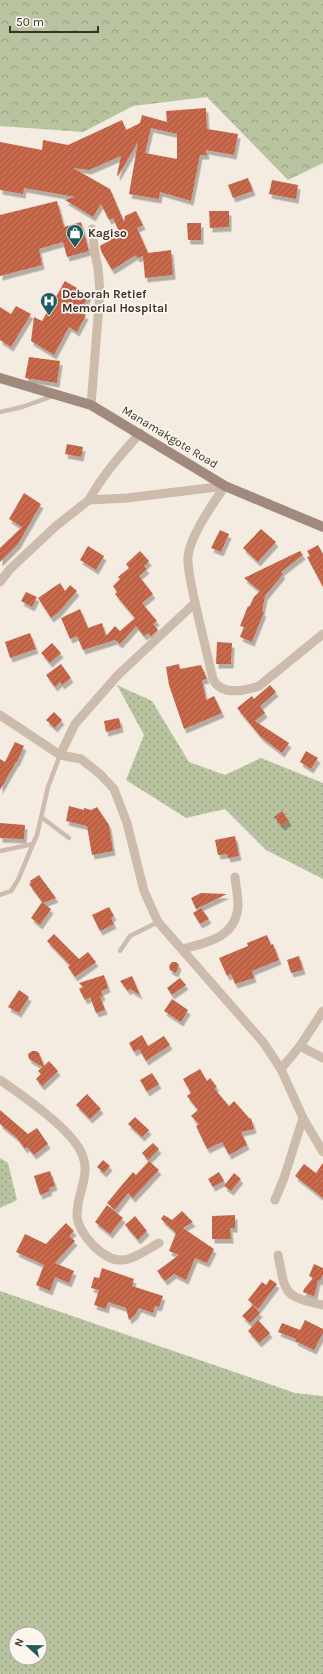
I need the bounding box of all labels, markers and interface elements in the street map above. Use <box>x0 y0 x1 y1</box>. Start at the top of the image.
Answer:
scale bar <box>10 8 98 34</box>
text: 50 m <box>16 15 44 29</box>
shop icon: Kagiso <box>65 223 85 248</box>
place label: Kagiso <box>88 226 127 240</box>
place label: Deborah Retief Memorial Hospital <box>62 287 168 315</box>
hospital icon: Deborah Retief Memorial Hospital <box>39 291 59 316</box>
street label: Manamakgote Road <box>119 403 221 471</box>
north arrow <box>8 1626 48 1666</box>
text: N <box>12 1636 27 1649</box>

